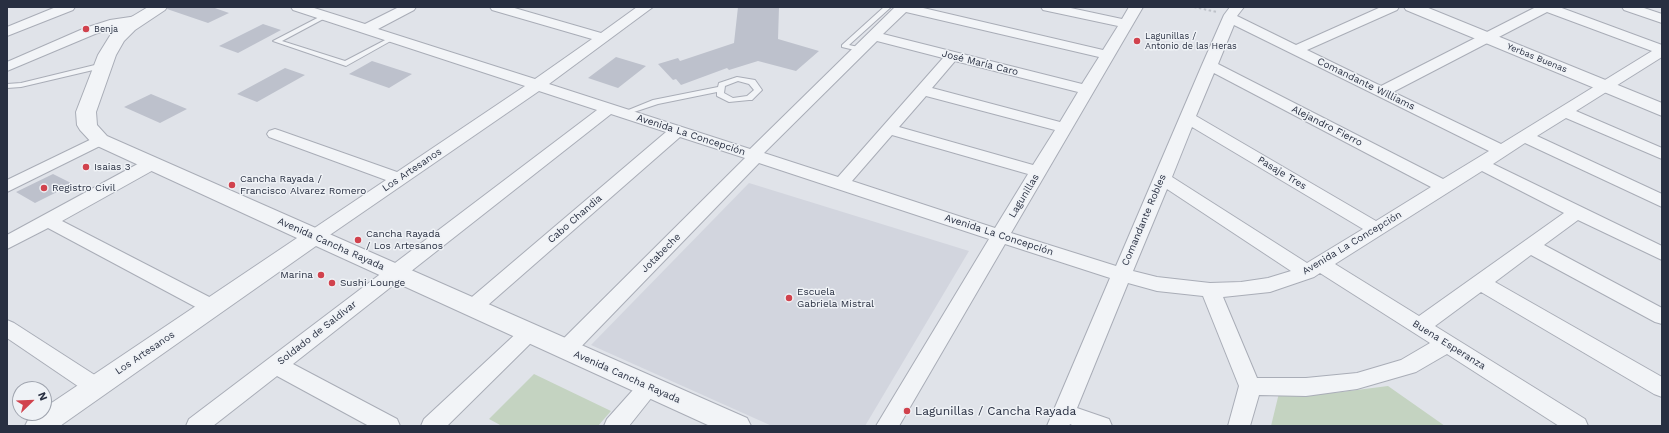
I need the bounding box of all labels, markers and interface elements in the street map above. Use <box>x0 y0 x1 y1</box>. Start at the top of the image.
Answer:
marker: Benja <box>81 24 91 34</box>
place label: Benja <box>94 24 118 34</box>
place label: Lagunillas / Antonio de las Heras <box>1145 31 1237 52</box>
marker: Lagunillas / Antonio de las Heras <box>1132 36 1142 46</box>
street label: Yerbas Buenas <box>1505 41 1569 75</box>
street label: José María Caro <box>941 48 1019 78</box>
street label: Comandante Williams <box>1315 55 1417 113</box>
street label: Alejandro Fierro <box>1289 103 1365 149</box>
street label: Avenida La Concepción <box>635 112 747 158</box>
street label: Los Artesanos <box>380 146 444 194</box>
street label: Pasaje Tres <box>1255 154 1309 192</box>
place label: Isaias 3 <box>94 161 131 173</box>
marker: Isaias 3 <box>81 162 91 172</box>
street label: Lagunillas <box>1006 172 1042 220</box>
street label: Comandante Robles <box>1119 172 1169 268</box>
place label: Cancha Rayada / Francisco Alvarez Romero <box>240 173 366 196</box>
marker: Cancha Rayada / Francisco Alvarez Romero <box>227 180 237 190</box>
place label: Registro Civil <box>52 182 115 194</box>
marker: Registro Civil <box>39 183 49 193</box>
street label: Cabo Chandia <box>546 192 604 246</box>
street label: Avenida La Concepción <box>1300 209 1404 277</box>
street label: Avenida La Concepción <box>943 212 1055 258</box>
street label: Avenida Cancha Rayada <box>276 215 386 273</box>
place label: Cancha Rayada / Los Artesanos <box>366 228 443 252</box>
street label: Jotabeche <box>639 231 683 275</box>
marker: Cancha Rayada / Los Artesanos <box>353 235 363 245</box>
place label: Marina <box>280 269 313 281</box>
marker: Marina <box>316 270 326 280</box>
place label: Sushi Lounge <box>340 277 405 289</box>
marker: Sushi Lounge <box>327 278 337 288</box>
place label: Escuela Gabriela Mistral <box>797 286 874 310</box>
marker: Escuela Gabriela Mistral <box>784 293 794 303</box>
street label: Soldado de Saldivar <box>275 298 359 368</box>
street label: Buena Esperanza <box>1410 318 1488 372</box>
street label: Los Artesanos <box>113 329 177 377</box>
street label: Avenida Cancha Rayada <box>572 348 682 406</box>
north arrow <box>12 381 52 421</box>
text: N <box>35 390 50 403</box>
place label: Lagunillas / Cancha Rayada <box>915 404 1076 418</box>
marker: Lagunillas / Cancha Rayada <box>902 406 912 416</box>

